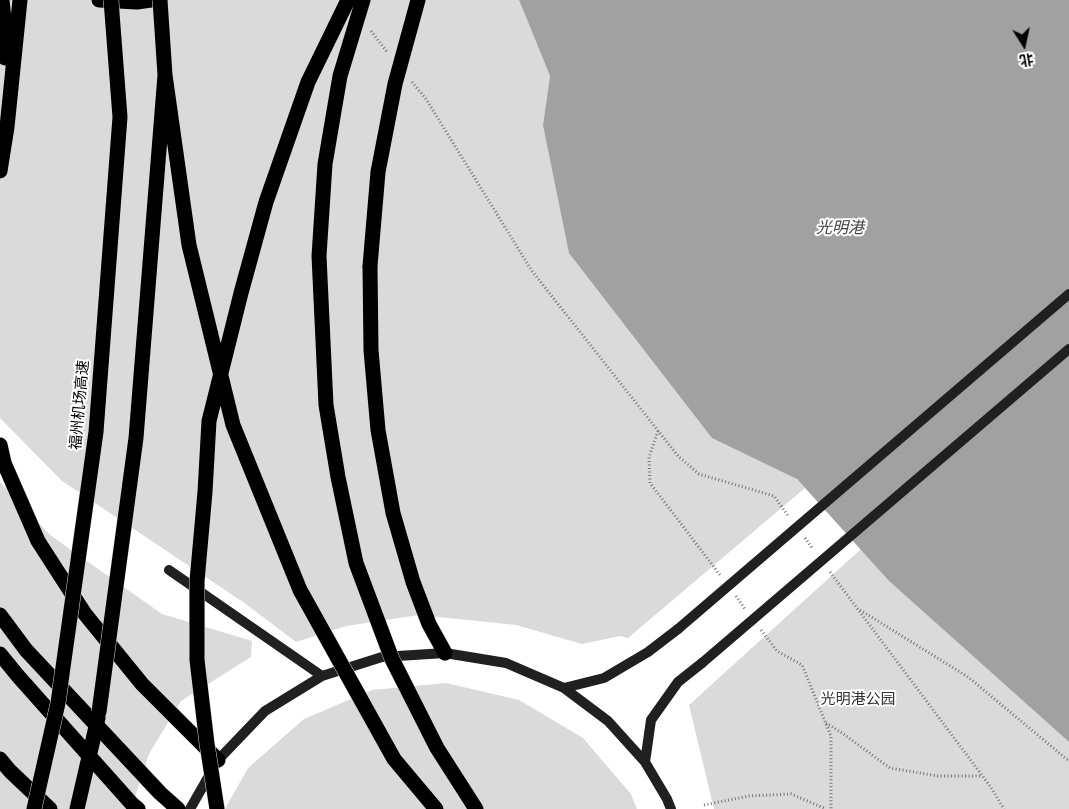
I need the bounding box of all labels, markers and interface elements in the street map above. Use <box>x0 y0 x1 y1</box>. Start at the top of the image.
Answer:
north arrow <box>999 20 1049 70</box>
text: 北 <box>1018 50 1035 70</box>
water label: 光明港 <box>816 218 864 238</box>
street label: 福州机场高速 <box>67 359 93 451</box>
park label: 光明港公园 <box>821 691 895 709</box>

